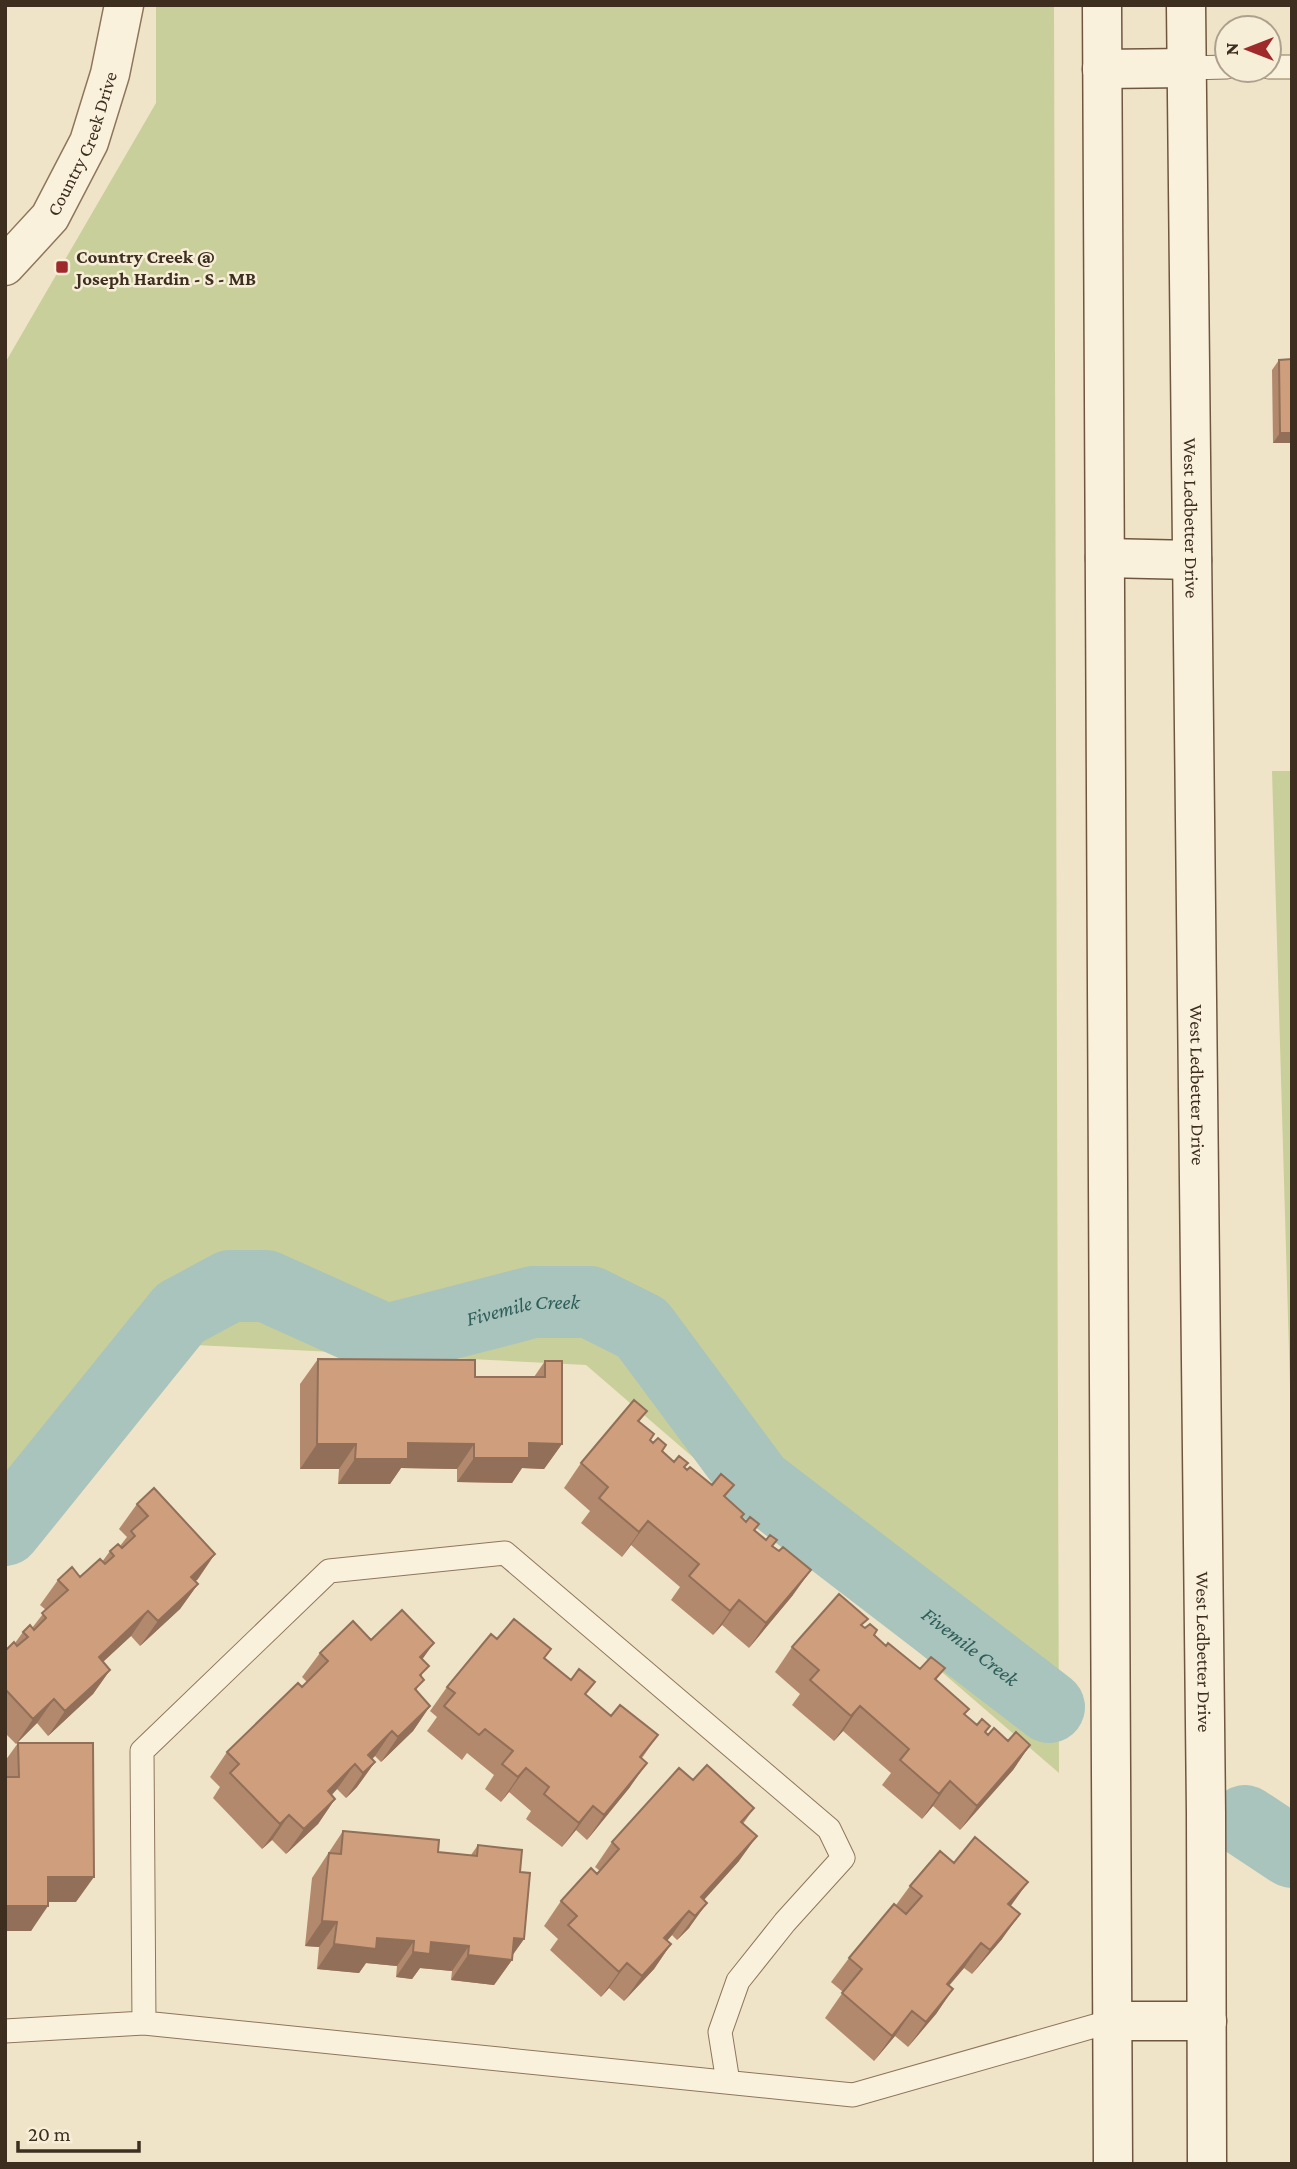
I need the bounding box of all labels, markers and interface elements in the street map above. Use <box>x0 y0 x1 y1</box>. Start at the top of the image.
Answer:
north arrow <box>1213 14 1283 84</box>
text: N <box>1221 42 1242 55</box>
street label: Country Creek Drive <box>42 69 121 219</box>
place label: Country Creek @ Joseph Hardin - S - MB <box>74 246 256 289</box>
marker: Country Creek @ Joseph Hardin - S - MB <box>54 259 70 275</box>
street label: West Ledbetter Drive <box>1180 437 1203 599</box>
street label: West Ledbetter Drive <box>1187 1004 1209 1165</box>
water label: Fivemile Creek <box>464 1290 580 1331</box>
street label: West Ledbetter Drive <box>1193 1571 1216 1732</box>
water label: Fivemile Creek <box>917 1602 1024 1692</box>
scale bar <box>18 2110 138 2154</box>
text: 20 m <box>28 2122 71 2146</box>

